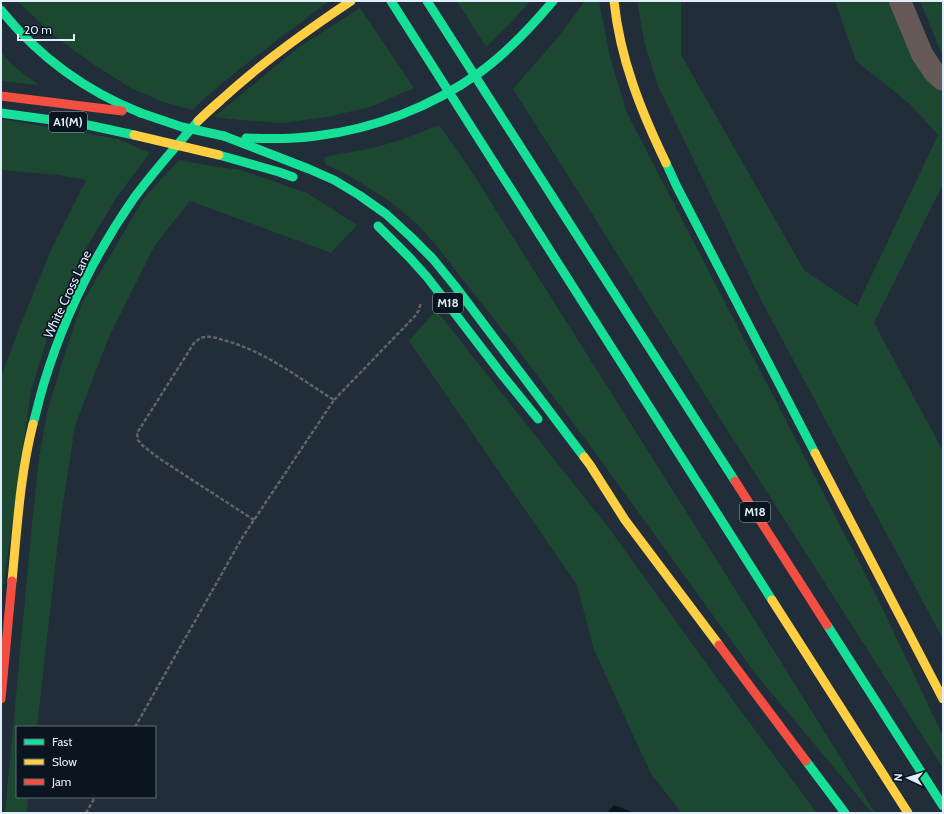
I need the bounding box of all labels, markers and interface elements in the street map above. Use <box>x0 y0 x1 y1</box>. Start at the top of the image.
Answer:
scale bar <box>18 16 74 42</box>
text: 20 m <box>24 22 52 37</box>
road number: A1(M) <box>49 112 87 132</box>
street label: White Cross Lane <box>40 247 95 341</box>
road number: M18 <box>433 293 463 313</box>
road number: M18 <box>740 502 770 522</box>
legend <box>16 726 156 798</box>
text: Fast <box>52 734 72 749</box>
text: Slow <box>52 754 77 769</box>
north arrow <box>888 758 928 798</box>
text: N <box>891 773 905 782</box>
text: Jam <box>51 774 71 789</box>

